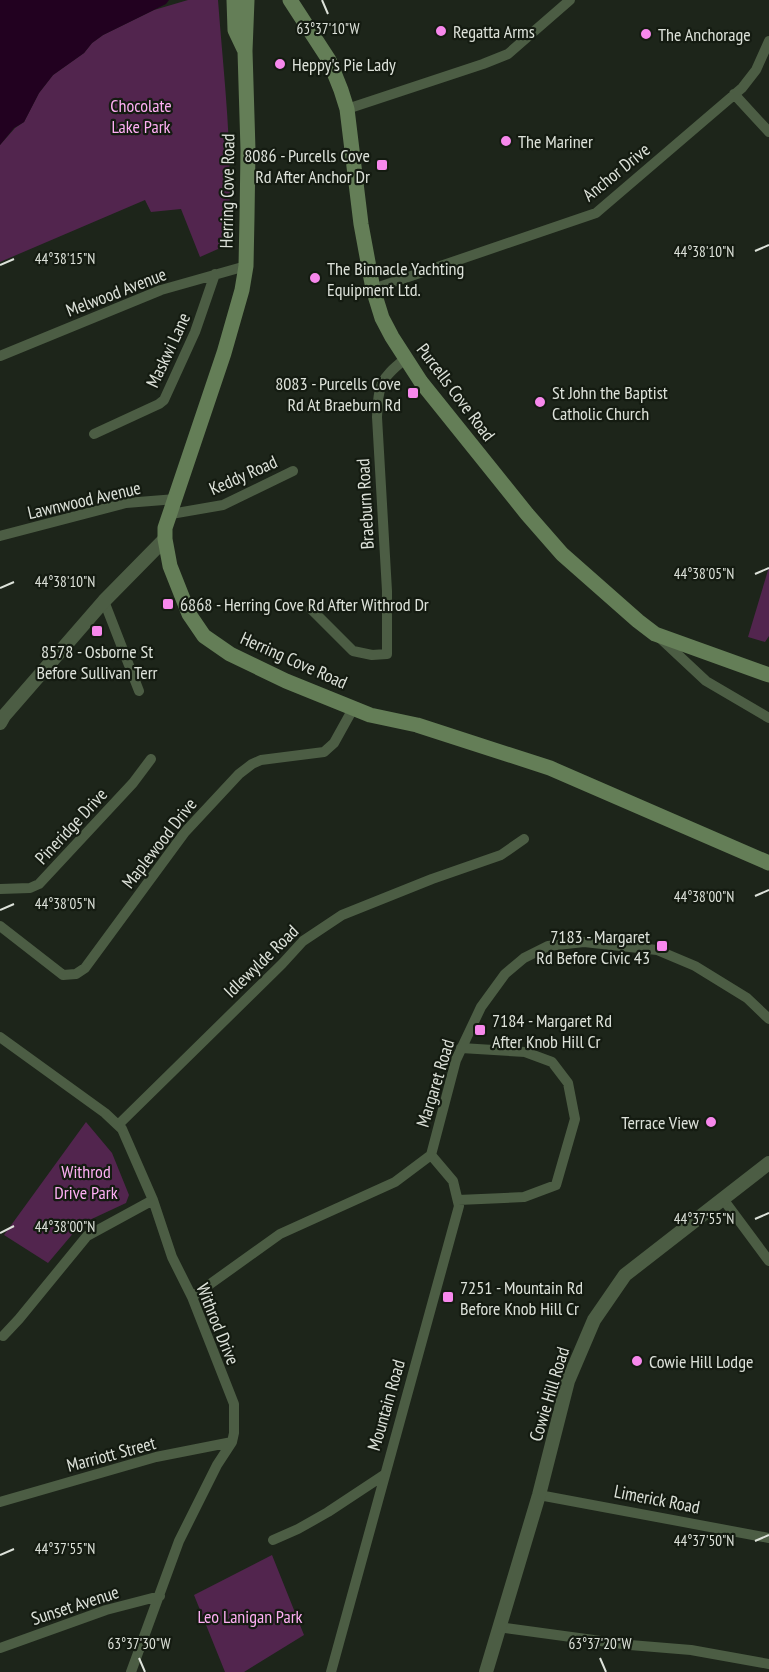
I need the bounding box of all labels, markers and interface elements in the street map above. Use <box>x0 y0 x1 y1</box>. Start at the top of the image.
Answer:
text: 63°37'10"W <box>296 19 360 38</box>
place label: Regatta Arms <box>453 20 535 43</box>
place label: The Anchorage <box>658 23 751 46</box>
marker: Regatta Arms <box>434 24 448 38</box>
marker: The Anchorage <box>639 27 653 41</box>
place label: Heppy's Pie Lady <box>292 53 396 76</box>
marker: Heppy's Pie Lady <box>273 57 287 71</box>
park label: Chocolate Lake Park <box>110 94 172 138</box>
place label: The Mariner <box>518 130 593 153</box>
street label: Herring Cove Road <box>215 133 239 249</box>
marker: The Mariner <box>499 134 513 148</box>
street label: Anchor Drive <box>578 138 654 206</box>
place label: 8086 - Purcells Cove Rd After Anchor Dr <box>244 144 370 188</box>
marker: 8086 - Purcells Cove Rd After Anchor Dr <box>375 158 389 172</box>
text: 44°38'10"N <box>674 242 734 261</box>
text: 44°38'15"N <box>35 249 95 268</box>
place label: The Binnacle Yachting Equipment Ltd. <box>327 257 464 301</box>
street label: Melwood Avenue <box>63 262 169 322</box>
marker: The Binnacle Yachting Equipment Ltd. <box>308 271 322 285</box>
street label: Maskwi Lane <box>141 309 195 391</box>
street label: Purcells Cove Road <box>412 339 500 445</box>
place label: 8083 - Purcells Cove Rd At Braeburn Rd <box>275 372 401 416</box>
place label: St John the Baptist Catholic Church <box>552 381 668 425</box>
marker: 8083 - Purcells Cove Rd At Braeburn Rd <box>406 386 420 400</box>
marker: St John the Baptist Catholic Church <box>533 395 547 409</box>
street label: Keddy Road <box>205 450 281 500</box>
street label: Braeburn Road <box>351 458 379 550</box>
street label: Lawnwood Avenue <box>25 476 143 524</box>
text: 44°38'05"N <box>674 564 734 583</box>
text: 44°38'10"N <box>35 572 95 591</box>
place label: 6868 - Herring Cove Rd After Withrod Dr <box>180 593 429 616</box>
marker: 6868 - Herring Cove Rd After Withrod Dr <box>161 597 175 611</box>
marker: 8578 - Osborne St Before Sullivan Terr <box>90 624 104 638</box>
street label: Herring Cove Road <box>237 626 351 694</box>
place label: 8578 - Osborne St Before Sullivan Terr <box>36 640 158 684</box>
street label: Pineridge Drive <box>30 783 112 869</box>
street label: Maplewood Drive <box>117 793 201 893</box>
text: 44°38'00"N <box>674 887 734 906</box>
text: 44°38'05"N <box>35 894 95 913</box>
street label: Idlewylde Road <box>219 920 303 1002</box>
place label: 7183 - Margaret Rd Before Civic 43 <box>536 925 650 969</box>
marker: 7183 - Margaret Rd Before Civic 43 <box>655 939 669 953</box>
place label: 7184 - Margaret Rd After Knob Hill Cr <box>492 1009 612 1053</box>
marker: 7184 - Margaret Rd After Knob Hill Cr <box>473 1023 487 1037</box>
street label: Margaret Road <box>411 1036 459 1130</box>
place label: Terrace View <box>621 1111 699 1134</box>
marker: Terrace View <box>704 1115 718 1129</box>
park label: Withrod Drive Park <box>54 1160 118 1204</box>
text: 44°37'55"N <box>674 1209 734 1228</box>
text: 44°38'00"N <box>35 1217 95 1236</box>
place label: 7251 - Mountain Rd Before Knob Hill Cr <box>460 1276 583 1320</box>
street label: Withrod Drive <box>191 1280 245 1368</box>
marker: 7251 - Mountain Rd Before Knob Hill Cr <box>441 1290 455 1304</box>
street label: Cowie Hill Road <box>524 1344 574 1444</box>
place label: Cowie Hill Lodge <box>649 1350 753 1373</box>
marker: Cowie Hill Lodge <box>630 1354 644 1368</box>
street label: Mountain Road <box>362 1357 410 1453</box>
street label: Marriott Street <box>64 1431 158 1477</box>
street label: Limerick Road <box>612 1479 702 1519</box>
text: 44°37'50"N <box>674 1531 734 1550</box>
text: 44°37'55"N <box>35 1539 95 1558</box>
street label: Sunset Avenue <box>28 1580 122 1630</box>
park label: Leo Lanigan Park <box>197 1605 303 1628</box>
text: 63°37'30"W <box>107 1634 171 1653</box>
text: 63°37'20"W <box>568 1634 632 1653</box>

